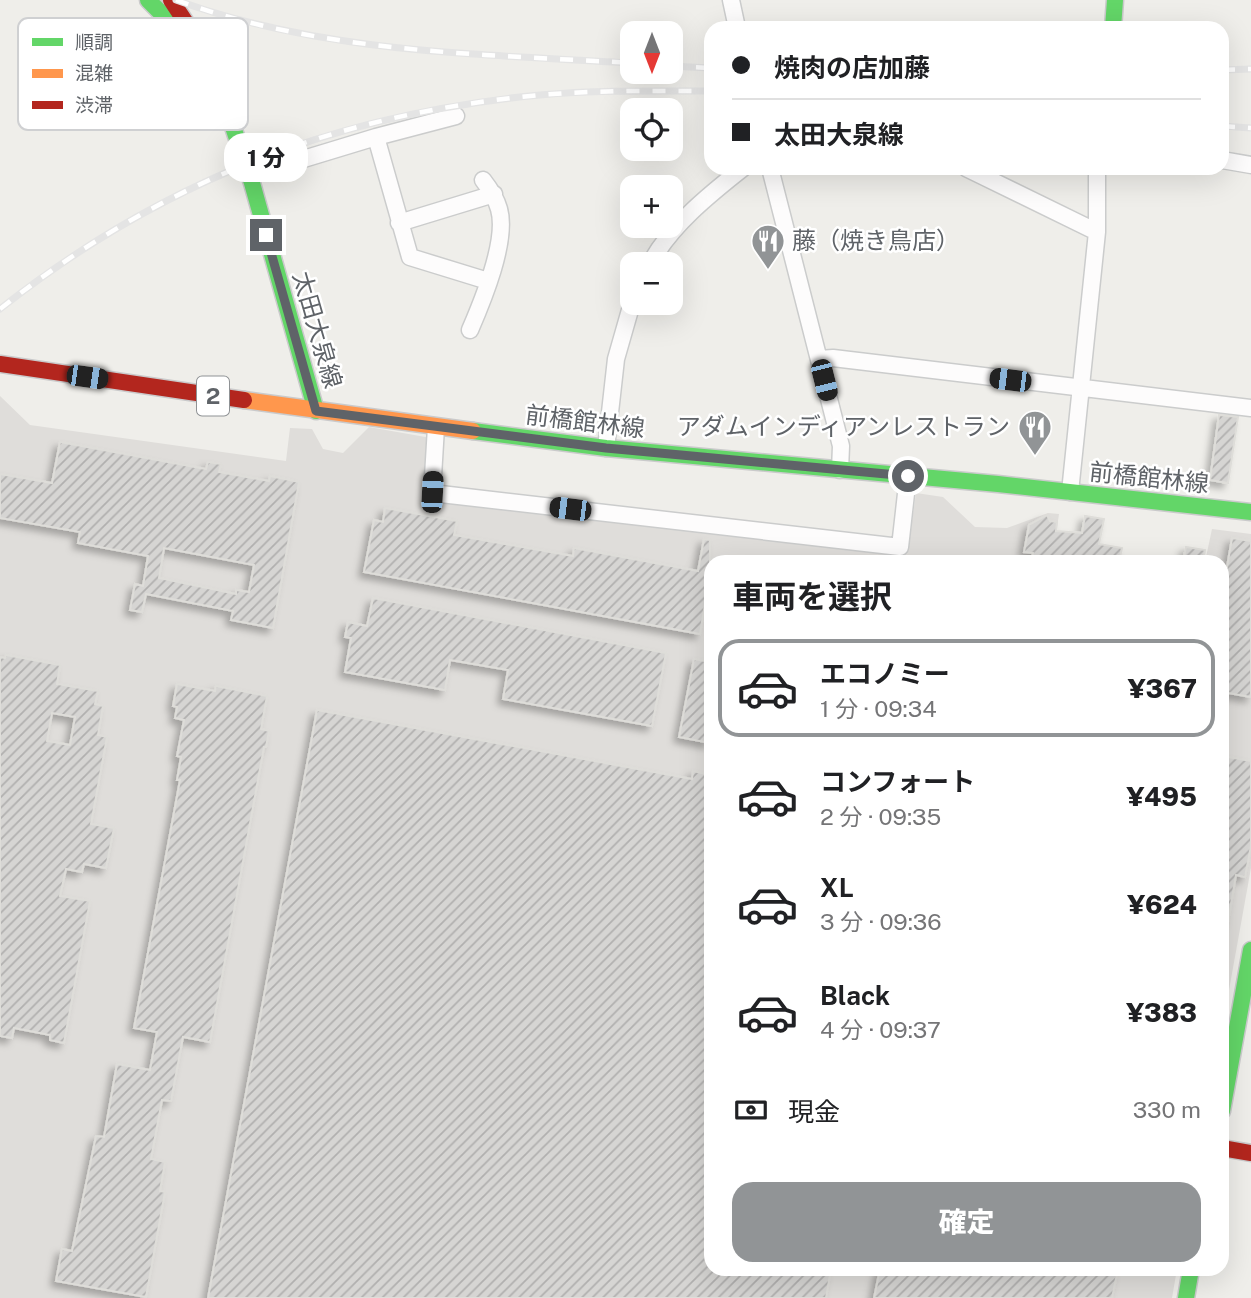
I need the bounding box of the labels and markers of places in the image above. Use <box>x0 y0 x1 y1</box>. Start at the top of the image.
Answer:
restaurant icon: 藤（焼き鳥店） <box>749 222 787 271</box>
place label: 藤（焼き鳥店） <box>792 226 960 254</box>
restaurant icon: アダムインディアンレストラン <box>1016 408 1054 457</box>
place label: アダムインディアンレストラン <box>677 412 1010 440</box>

